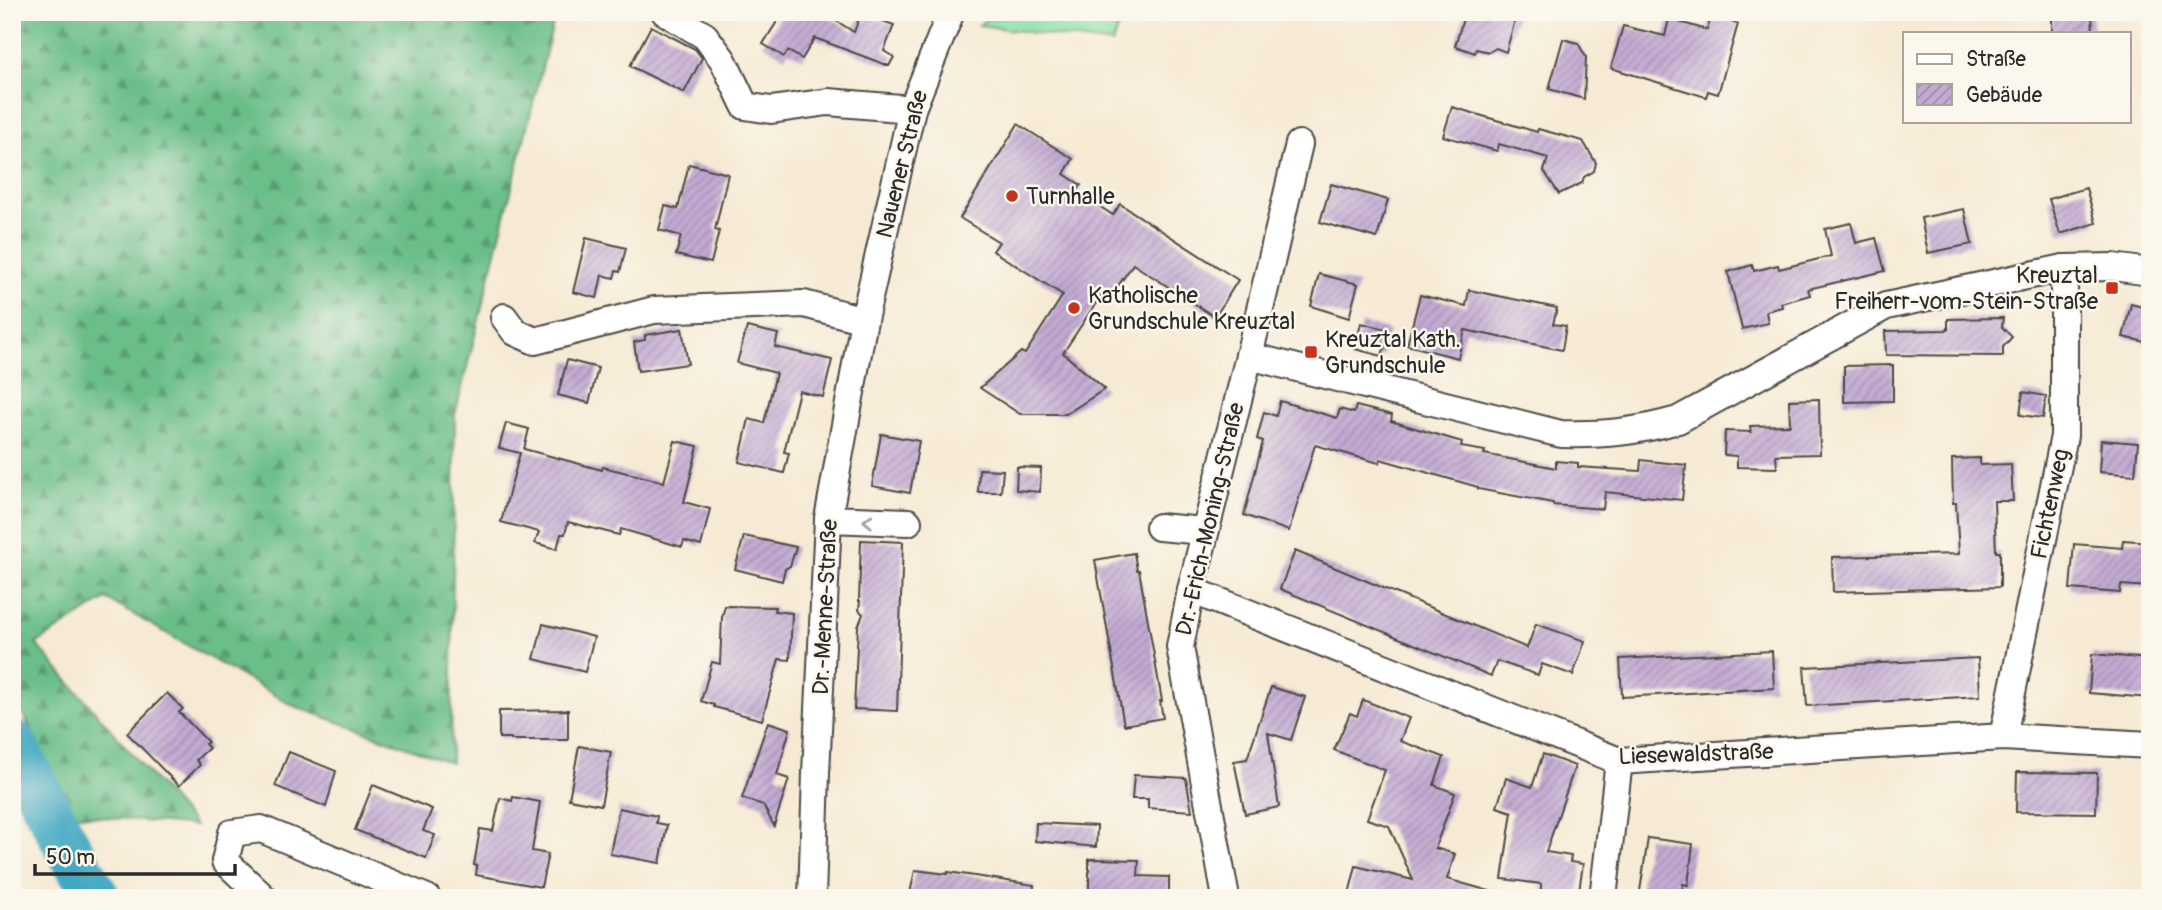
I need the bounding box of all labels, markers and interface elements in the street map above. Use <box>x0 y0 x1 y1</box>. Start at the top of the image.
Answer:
legend <box>1903 32 2130 122</box>
text: Straße <box>1966 46 2026 73</box>
text: Gebäude <box>1966 82 2043 109</box>
street label: Nauener Straße <box>870 86 935 241</box>
place label: Turnhalle <box>1026 182 1115 211</box>
marker: Turnhalle <box>1004 188 1020 204</box>
place label: Kreuztal Freiherr-vom-Stein-Straße <box>1834 261 2099 316</box>
marker: Kreuztal Freiherr-vom-Stein-Straße <box>2104 280 2120 296</box>
place label: Katholische Grundschule Kreuztal <box>1088 281 1295 336</box>
marker: Katholische Grundschule Kreuztal <box>1066 300 1082 316</box>
place label: Kreuztal Kath. Grundschule <box>1325 325 1461 380</box>
marker: Kreuztal Kath. Grundschule <box>1303 344 1319 360</box>
street label: Dr.-Erich-Moning-Straße <box>1169 399 1251 638</box>
street label: Fichtenweg <box>2024 446 2076 562</box>
one-way arrow <box>862 513 873 528</box>
street label: Dr.-Menne-Straße <box>806 518 844 696</box>
street label: Liesewaldstraße <box>1618 737 1775 771</box>
scale bar <box>35 833 234 877</box>
text: 50 m <box>46 844 95 871</box>

